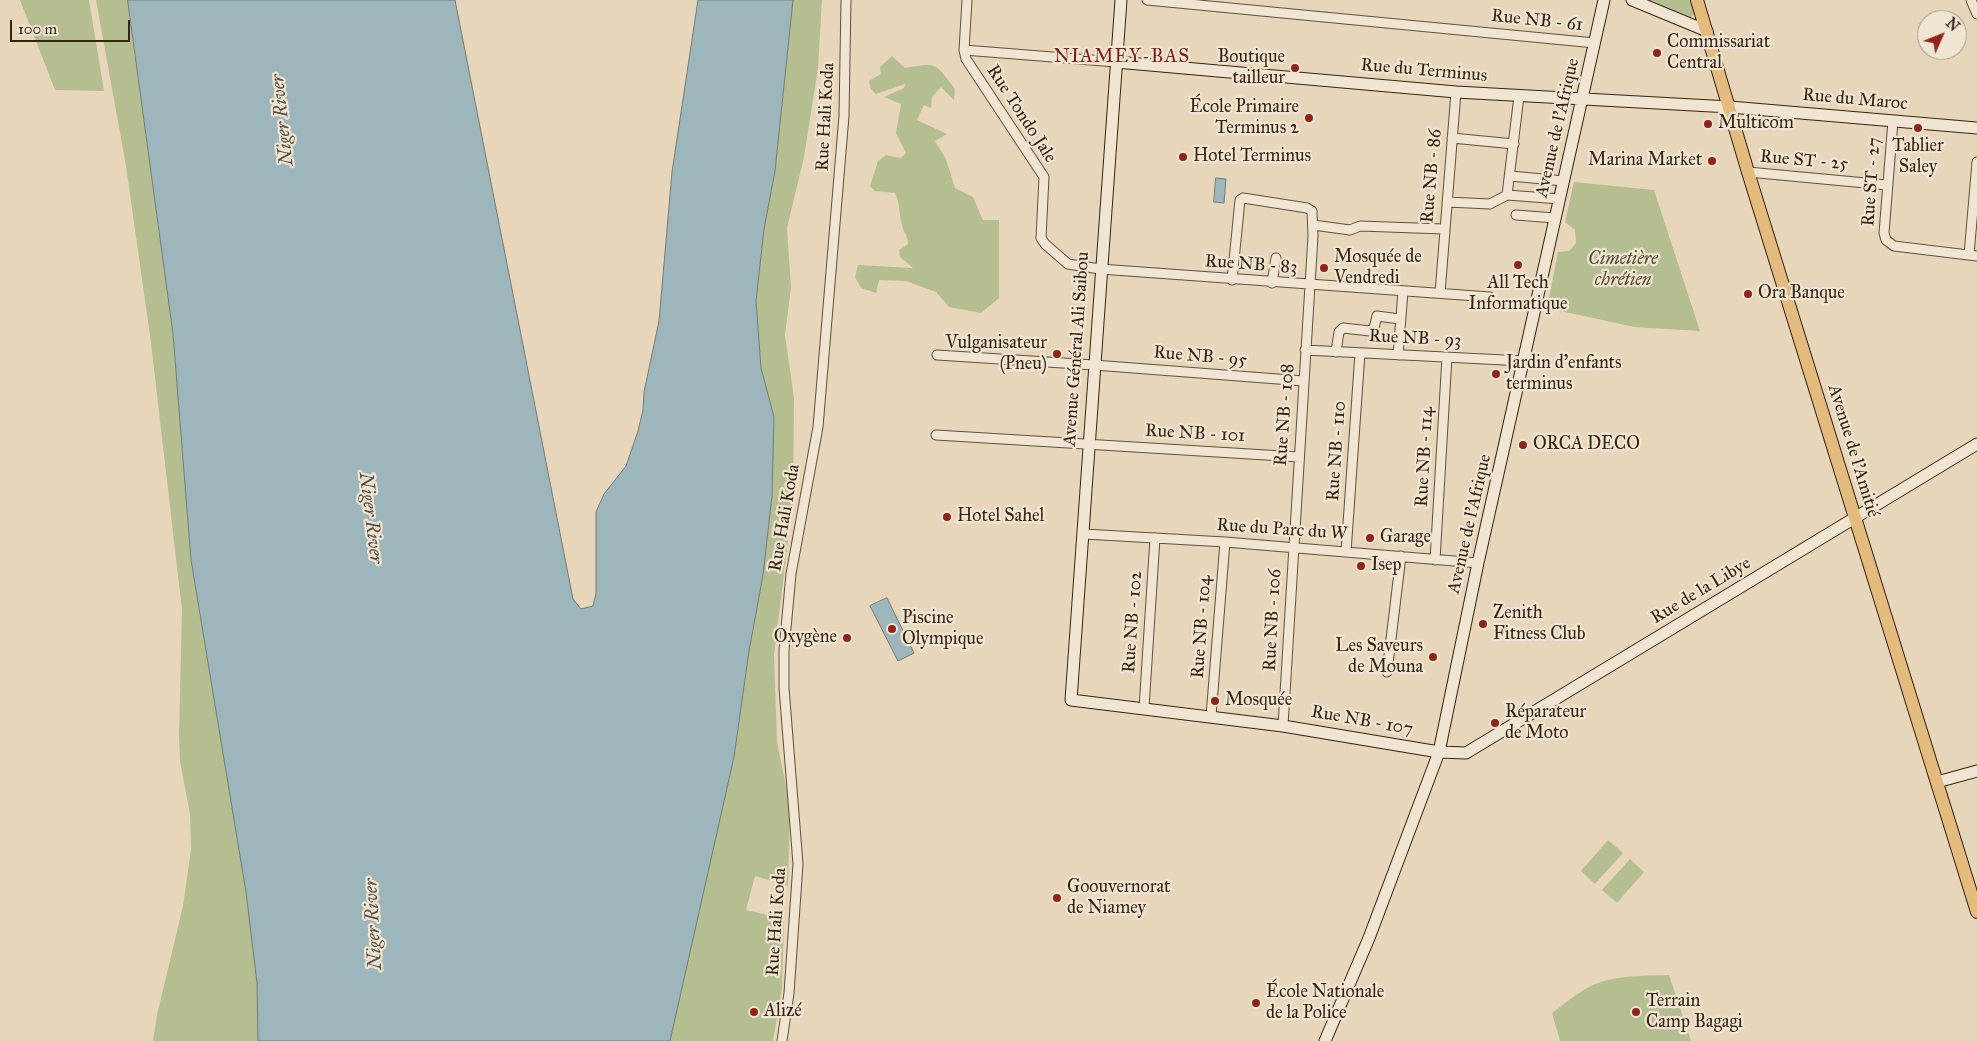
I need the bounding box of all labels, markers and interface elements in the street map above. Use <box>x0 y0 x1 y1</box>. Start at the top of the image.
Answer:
street label: Rue NB - 61 <box>1490 5 1584 37</box>
scale bar <box>12 10 132 42</box>
north arrow <box>1917 10 1967 60</box>
text: N <box>1942 15 1963 35</box>
text: 100 m <box>18 20 57 38</box>
place label: Commissariat Central <box>1667 32 1770 74</box>
district label: NIAMEY-BAS <box>1053 46 1191 68</box>
place label: Boutique tailleur <box>1217 47 1285 90</box>
marker: Commissariat Central <box>1651 47 1663 59</box>
street label: Rue du Terminus <box>1360 55 1488 87</box>
street label: Avenue de l'Afrique <box>1531 56 1585 200</box>
street label: Rue Tondo Jale <box>981 61 1061 167</box>
street label: Rue Hali Koda <box>812 62 840 172</box>
marker: Boutique tailleur <box>1289 62 1301 74</box>
water label: Niger River <box>267 73 299 167</box>
street label: Rue du Maroc <box>1801 85 1909 115</box>
place label: École Primaire Terminus 2 <box>1189 97 1299 140</box>
marker: École Primaire Terminus 2 <box>1303 112 1315 124</box>
place label: Multicom <box>1718 113 1794 135</box>
marker: Multicom <box>1702 118 1714 130</box>
marker: Tablier Saley <box>1912 122 1924 134</box>
street label: Rue NB - 86 <box>1417 128 1447 224</box>
place label: Tablier Saley <box>1892 136 1944 178</box>
street label: Rue ST - 27 <box>1858 137 1886 227</box>
place label: Hotel Terminus <box>1193 146 1311 168</box>
street label: Rue ST - 25 <box>1759 146 1849 176</box>
place label: Marina Market <box>1588 150 1702 172</box>
marker: Hotel Terminus <box>1177 151 1189 163</box>
marker: Marina Market <box>1706 155 1718 167</box>
place label: Mosquée de Vendredi <box>1334 247 1422 290</box>
park label: Cimetière chrétien <box>1588 249 1658 292</box>
street label: Avenue Général Ali Saibou <box>1059 251 1095 447</box>
street label: Rue NB - 83 <box>1204 251 1298 279</box>
marker: All Tech Informatique <box>1512 259 1524 271</box>
marker: Mosquée de Vendredi <box>1318 262 1330 274</box>
place label: All Tech Informatique <box>1469 273 1567 316</box>
place label: Ora Banque <box>1758 283 1845 305</box>
marker: Ora Banque <box>1742 288 1754 300</box>
street label: Rue NB - 93 <box>1368 326 1462 352</box>
place label: Vulganisateur (Pneu) <box>945 333 1047 376</box>
street label: Rue NB - 95 <box>1152 342 1248 372</box>
marker: Vulganisateur (Pneu) <box>1051 348 1063 360</box>
place label: Jardin d'enfants terminus <box>1506 353 1621 396</box>
street label: Rue NB - 108 <box>1271 363 1299 467</box>
marker: Jardin d'enfants terminus <box>1490 368 1502 380</box>
street label: Avenue de l'Amitié <box>1823 382 1883 520</box>
street label: Rue NB - 110 <box>1323 400 1351 502</box>
street label: Rue NB - 114 <box>1412 406 1438 508</box>
street label: Rue NB - 101 <box>1144 421 1246 447</box>
place label: ORCA DECO <box>1533 434 1640 456</box>
marker: ORCA DECO <box>1517 439 1529 451</box>
street label: Avenue de l'Afrique <box>1443 452 1497 596</box>
street label: Rue Hali Koda <box>765 463 805 573</box>
water label: Niger River <box>353 471 387 565</box>
place label: Hotel Sahel <box>957 506 1044 528</box>
marker: Hotel Sahel <box>941 511 953 523</box>
street label: Rue du Parc du W <box>1216 515 1348 545</box>
place label: Garage <box>1380 527 1431 549</box>
marker: Garage <box>1364 532 1376 544</box>
street label: Rue de la Libye <box>1647 553 1755 629</box>
place label: Isep <box>1371 555 1402 577</box>
marker: Isep <box>1355 560 1367 572</box>
street label: Rue NB - 106 <box>1260 568 1286 672</box>
street label: Rue NB - 102 <box>1119 570 1147 674</box>
street label: Rue NB - 104 <box>1188 575 1216 679</box>
place label: Zenith Fitness Club <box>1493 603 1586 646</box>
place label: Piscine Olympique <box>902 608 983 650</box>
marker: Zenith Fitness Club <box>1477 618 1489 630</box>
marker: Piscine Olympique <box>886 623 898 635</box>
place label: Oxygène <box>774 627 837 649</box>
marker: Oxygène <box>841 632 853 644</box>
place label: Les Saveurs de Mouna <box>1335 636 1423 679</box>
marker: Les Saveurs de Mouna <box>1427 651 1439 663</box>
place label: Mosquée <box>1225 690 1292 712</box>
marker: Mosquée <box>1209 695 1221 707</box>
street label: Rue NB - 107 <box>1309 701 1415 741</box>
place label: Réparateur de Moto <box>1505 702 1586 744</box>
marker: Réparateur de Moto <box>1489 717 1501 729</box>
street label: Rue Hali Koda <box>762 867 792 977</box>
place label: Goouvernorat de Niamey <box>1067 877 1170 920</box>
water label: Niger River <box>360 878 388 970</box>
marker: Goouvernorat de Niamey <box>1051 892 1063 904</box>
place label: École Nationale de la Police <box>1266 982 1384 1024</box>
place label: Terrain Camp Bagagi <box>1646 991 1743 1034</box>
marker: École Nationale de la Police <box>1250 997 1262 1009</box>
place label: Alizé <box>764 1001 802 1023</box>
marker: Alizé <box>748 1006 760 1018</box>
marker: Terrain Camp Bagagi <box>1630 1006 1642 1018</box>

